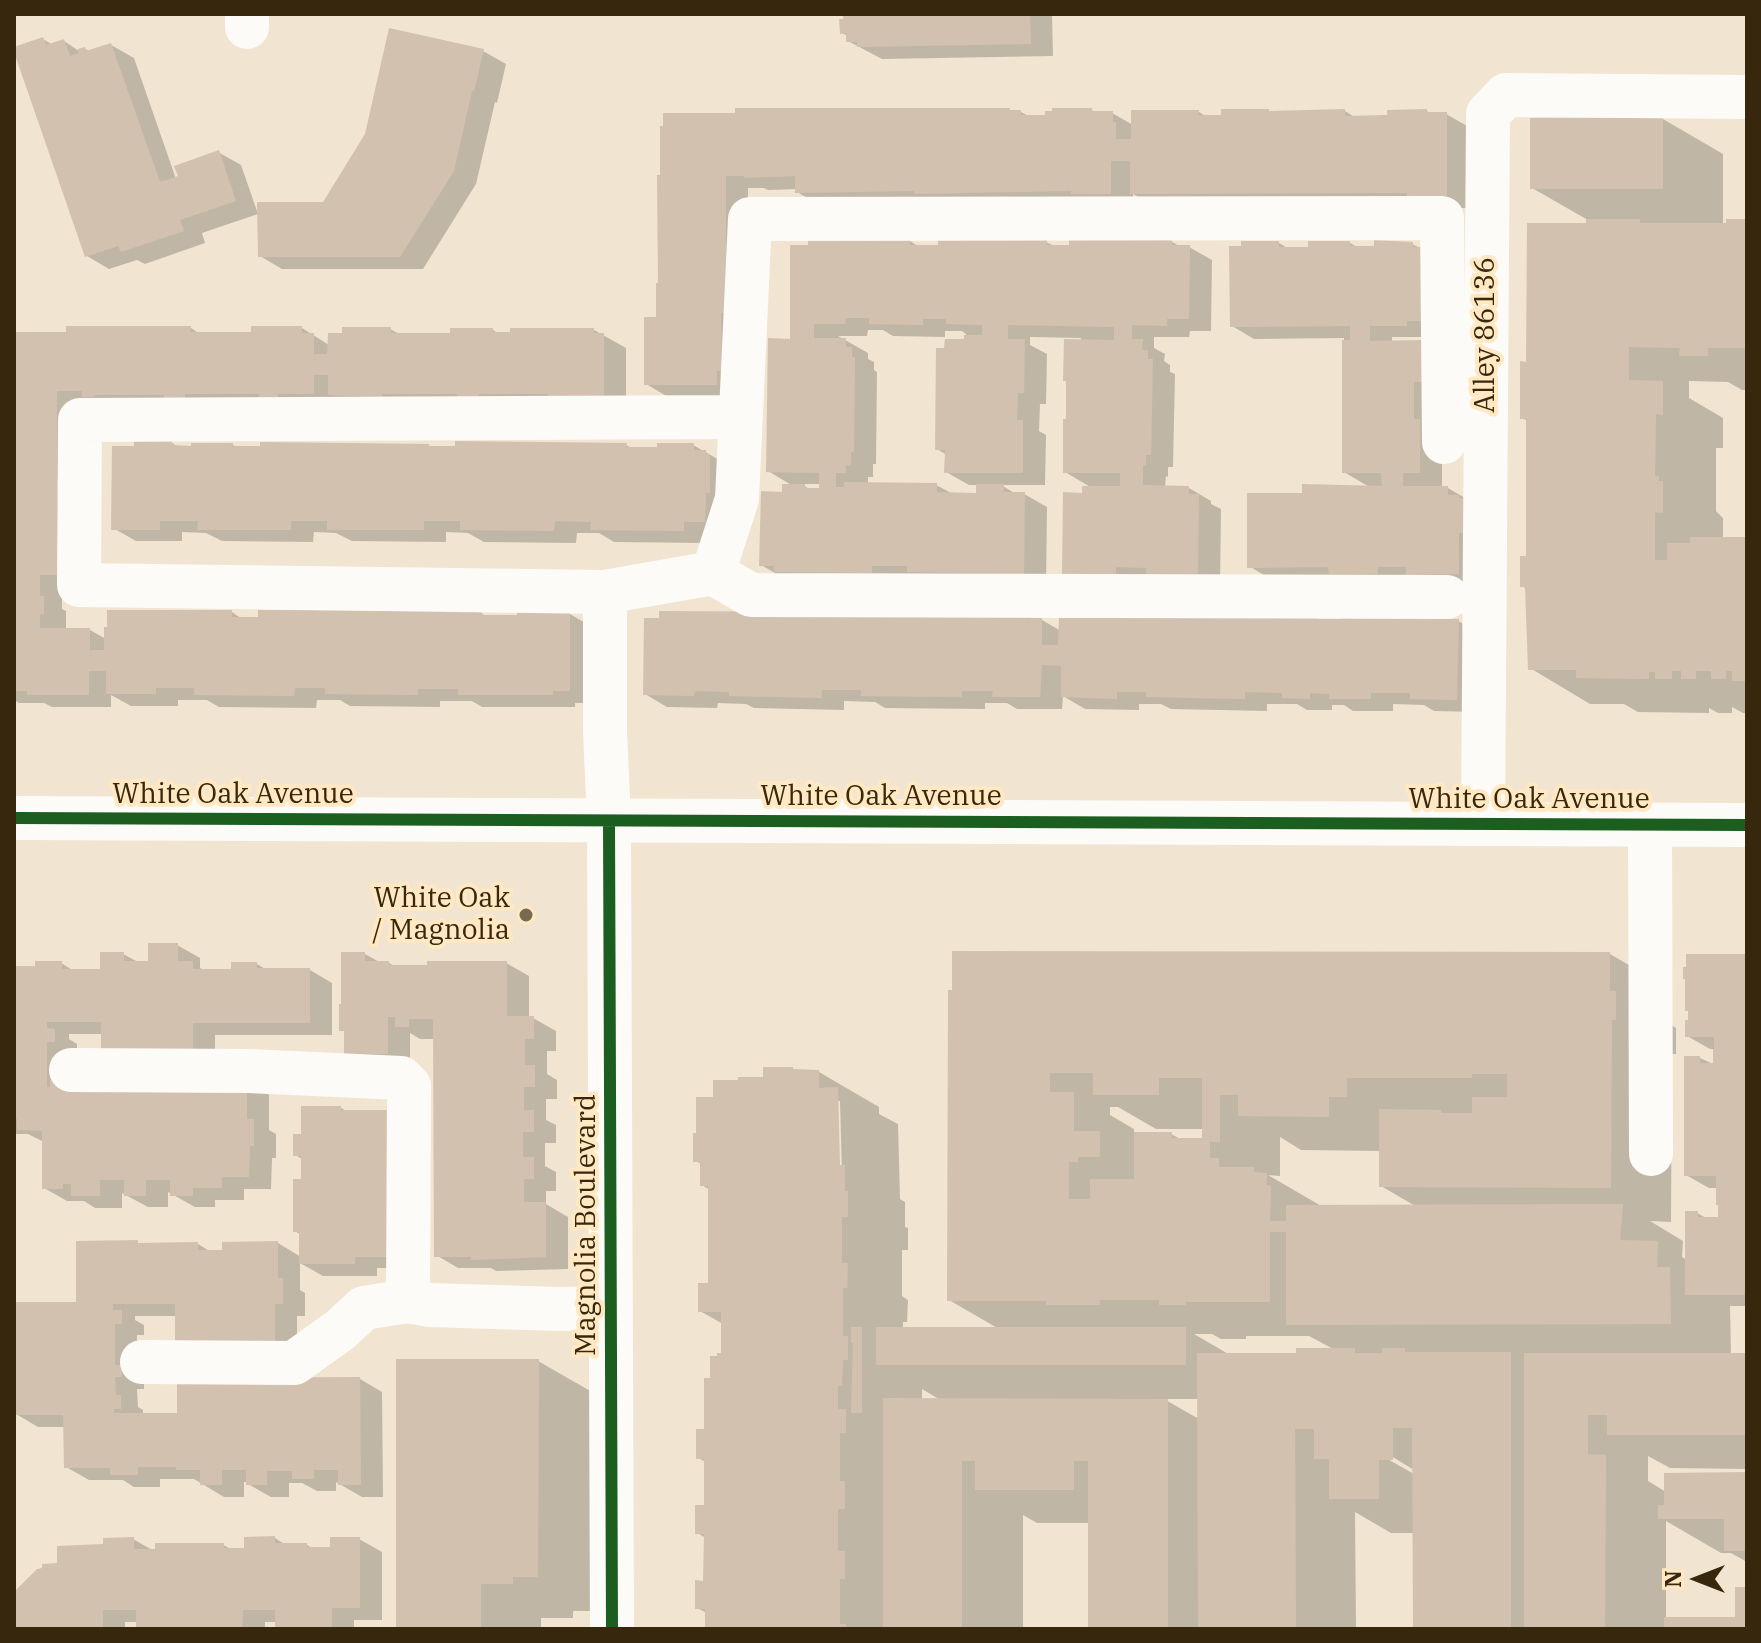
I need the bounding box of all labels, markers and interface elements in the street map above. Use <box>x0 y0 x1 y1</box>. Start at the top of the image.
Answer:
street label: Alley 86136 <box>1469 257 1503 413</box>
street label: White Oak Avenue <box>112 778 354 812</box>
street label: White Oak Avenue <box>760 780 1002 814</box>
street label: White Oak Avenue <box>1408 783 1650 817</box>
place label: White Oak / Magnolia <box>372 882 510 948</box>
marker: White Oak / Magnolia <box>517 906 535 924</box>
street label: Magnolia Boulevard <box>570 1094 604 1356</box>
north arrow <box>1657 1539 1737 1619</box>
text: N <box>1658 1570 1687 1588</box>

